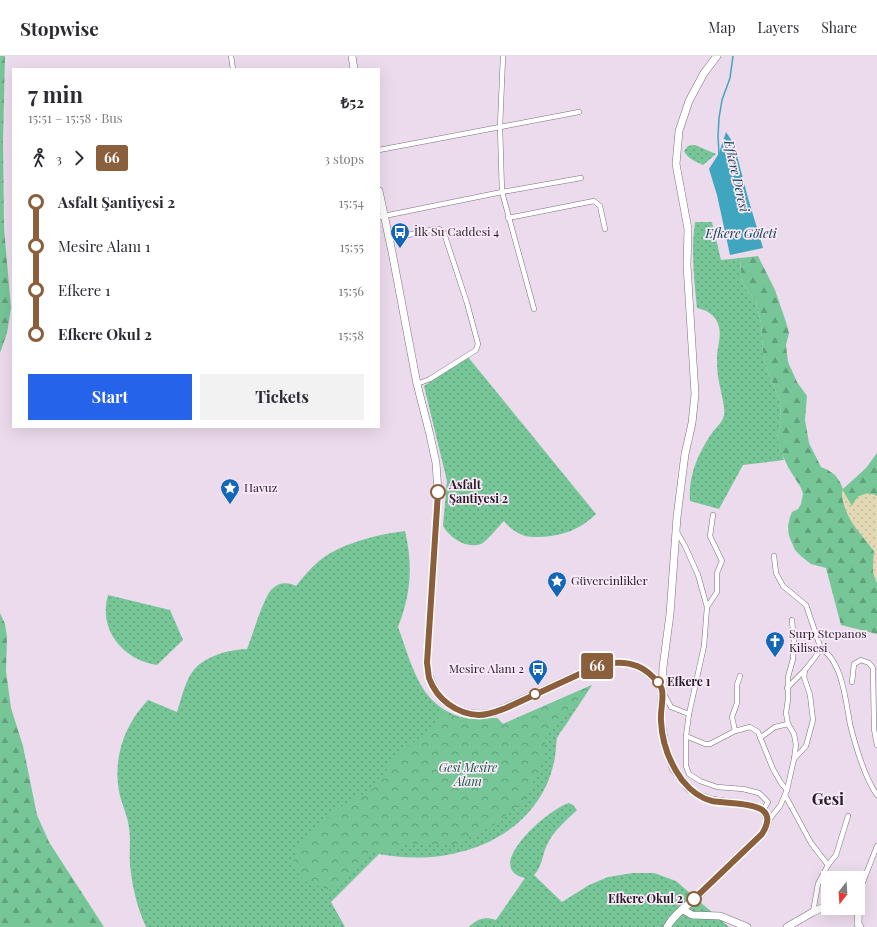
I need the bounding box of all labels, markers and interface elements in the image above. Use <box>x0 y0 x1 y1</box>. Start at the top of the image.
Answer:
text: Stopwise <box>20 15 99 41</box>
text: Map <box>708 18 736 37</box>
text: Layers <box>758 18 799 37</box>
text: Share <box>821 18 857 37</box>
text: 7 min <box>28 79 83 109</box>
text: ₺52 <box>341 92 364 112</box>
text: 15:51 – 15:58 · Bus <box>28 109 123 126</box>
water label: Efkere Deresi <box>721 137 754 215</box>
icon: walk <box>28 147 50 169</box>
icon: forward <box>68 147 90 169</box>
text: 66 <box>104 148 120 167</box>
text: 3 <box>56 150 62 167</box>
text: 3 stops <box>324 150 364 167</box>
text: Asfalt Şantiyesi 2 <box>58 192 175 212</box>
text: 15:54 <box>339 194 364 211</box>
bus stop icon: İlk Su Caddesi 4 <box>389 221 411 249</box>
place label: İlk Su Caddesi 4 <box>414 223 499 239</box>
water label: Efkere Göleti <box>704 224 778 241</box>
text: Mesire Alanı 1 <box>58 236 151 256</box>
text: 15:55 <box>340 238 364 255</box>
text: Efkere 1 <box>58 280 111 300</box>
text: 15:56 <box>338 282 364 299</box>
text: Efkere Okul 2 <box>58 324 152 344</box>
text: 15:58 <box>338 326 364 343</box>
button: Start <box>28 374 192 420</box>
button: Tickets <box>200 374 364 420</box>
place label: Asfalt Şantiyesi 2 <box>448 476 508 506</box>
place icon: Havuz <box>219 477 241 505</box>
place label: Havuz <box>244 479 278 495</box>
marker: Asfalt Şantiyesi 2 <box>430 484 446 500</box>
place icon: Güvercinlikler <box>546 570 568 598</box>
place label: Güvercinlikler <box>571 572 648 588</box>
place label: Surp Stepanos Kilisesi <box>789 625 867 655</box>
church icon: Surp Stepanos Kilisesi <box>764 630 786 658</box>
line badge: 66 <box>579 653 615 679</box>
text: 66 <box>589 656 605 675</box>
bus stop icon: Mesire Alanı 2 <box>527 658 549 686</box>
place label: Mesire Alanı 2 <box>449 660 524 676</box>
place label: Efkere 1 <box>667 673 711 689</box>
marker: Efkere 1 <box>652 676 664 688</box>
unlabelled marker <box>529 688 541 700</box>
park label: Gesi Mesire Alanı <box>439 759 497 789</box>
district label: Gesi <box>812 788 844 809</box>
north arrow <box>821 871 865 915</box>
map controls <box>821 871 865 915</box>
place label: Efkere Okul 2 <box>608 890 683 906</box>
marker: Efkere Okul 2 <box>686 891 702 907</box>

